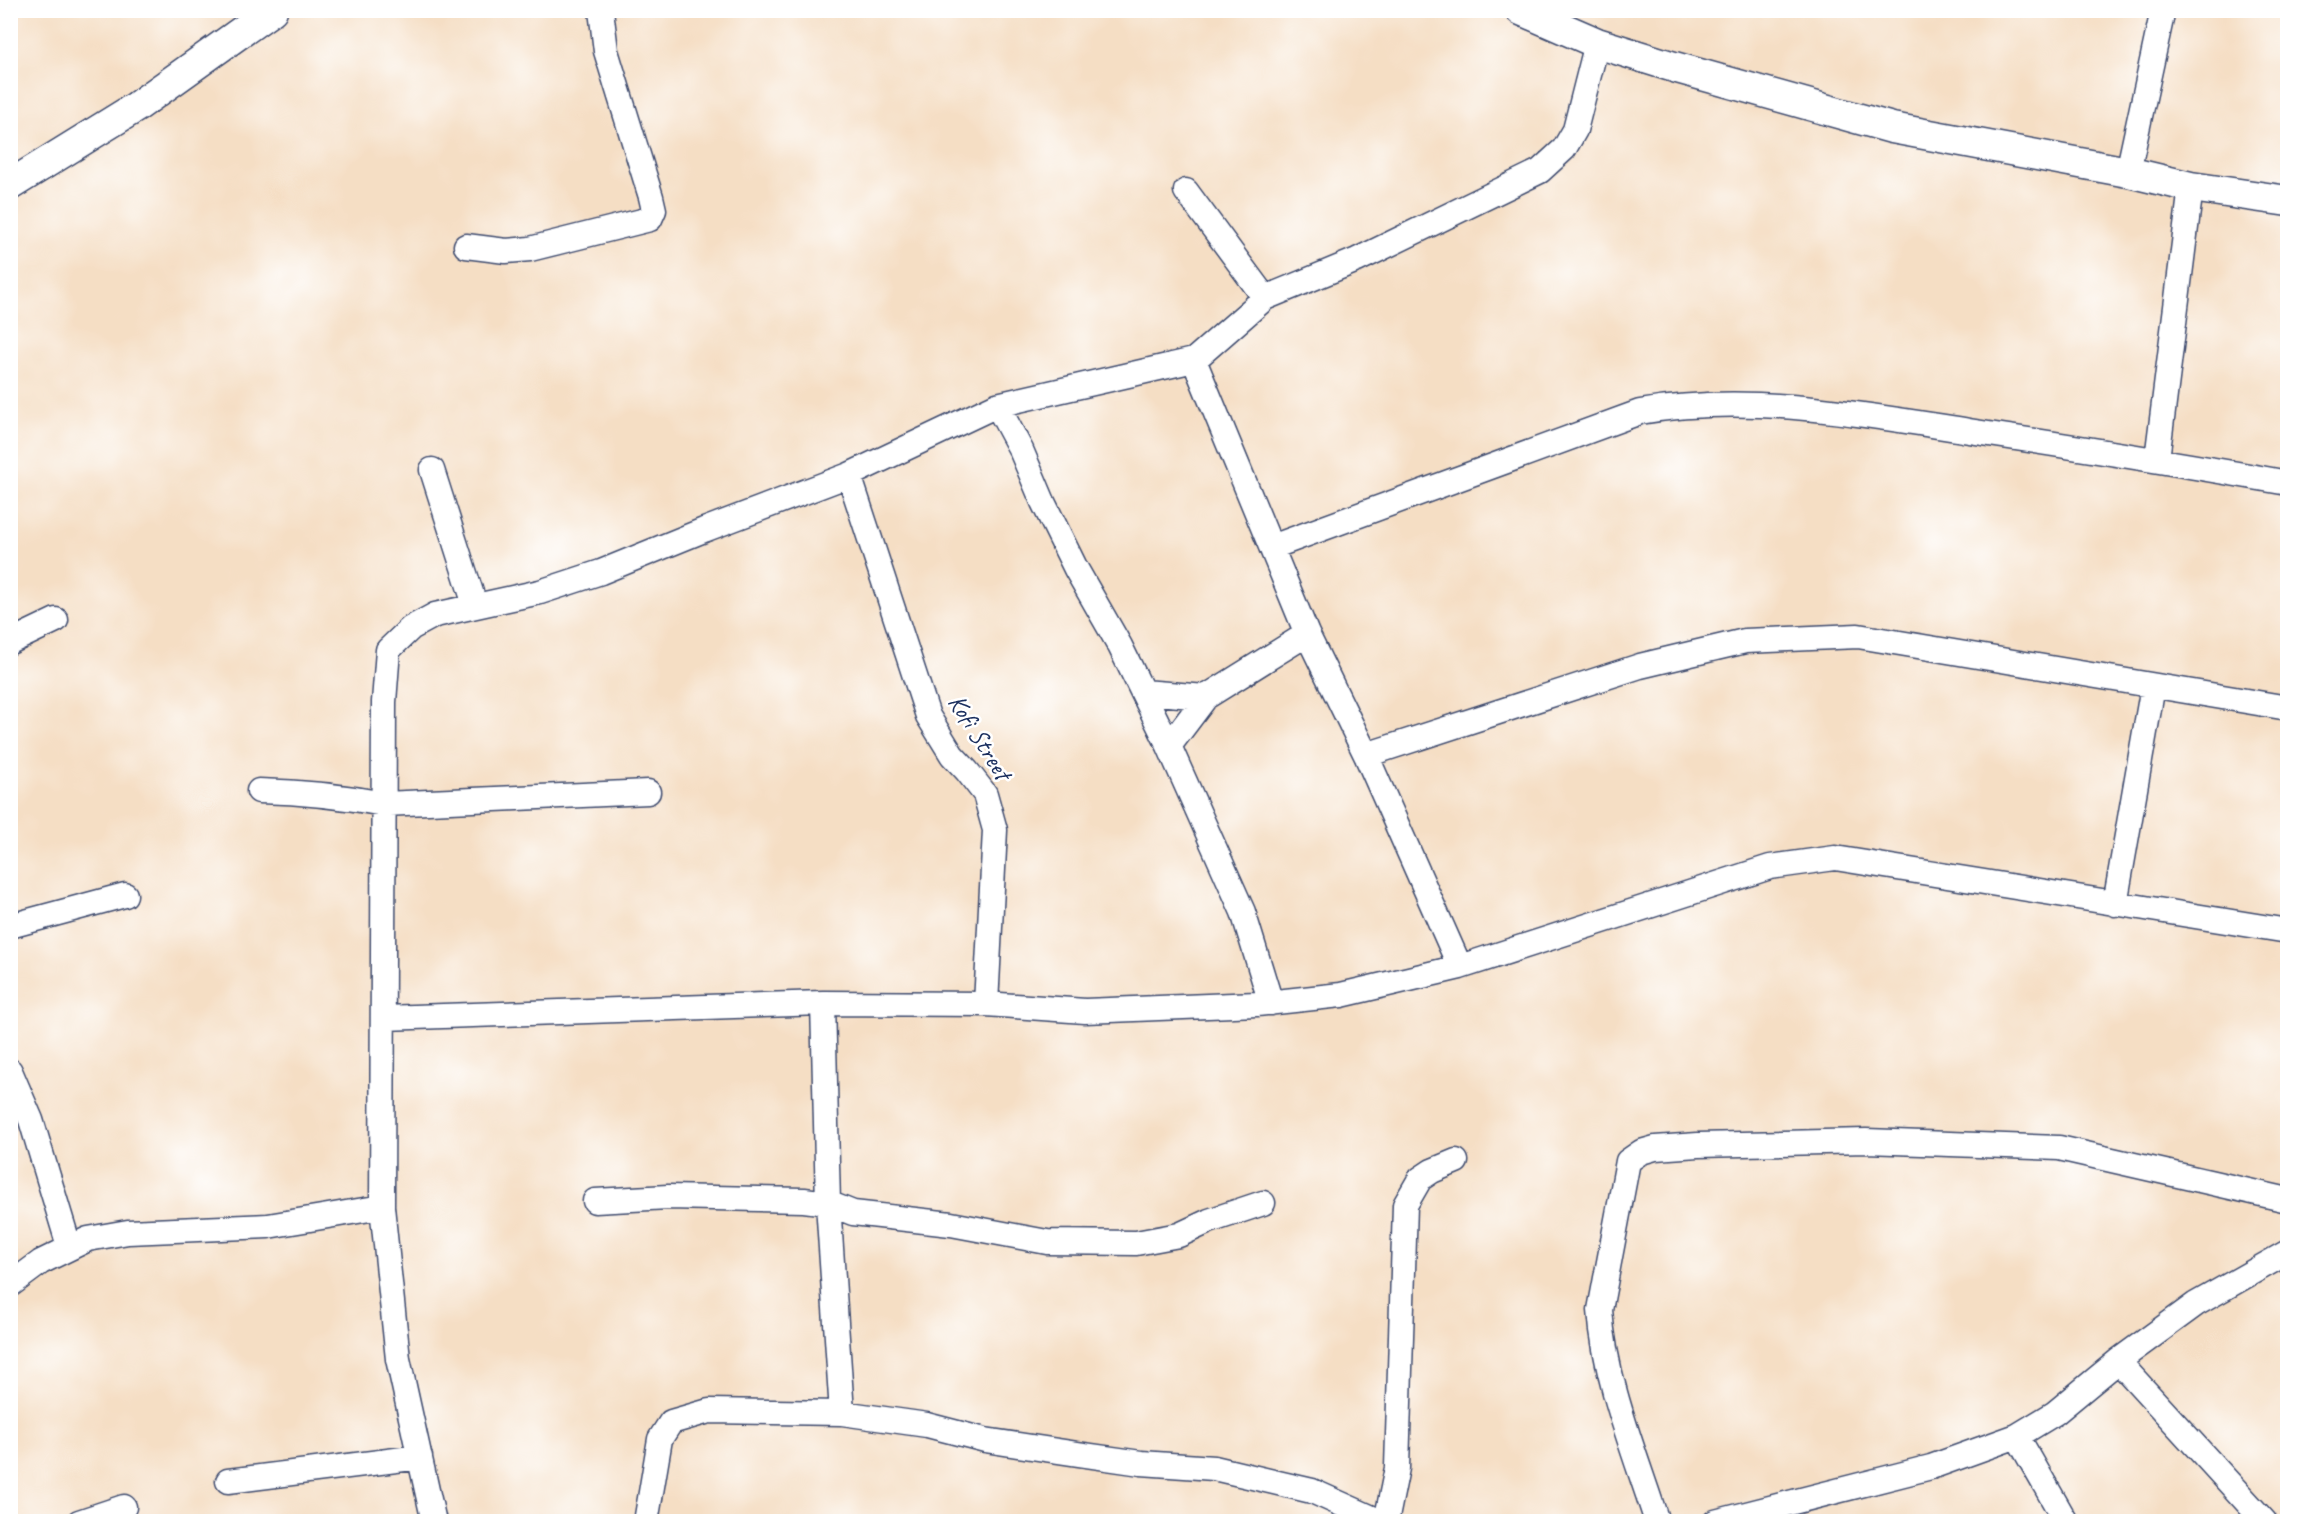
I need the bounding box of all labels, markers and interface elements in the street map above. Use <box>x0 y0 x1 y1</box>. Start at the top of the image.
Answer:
street label: Kofi Street <box>941 688 1021 789</box>

